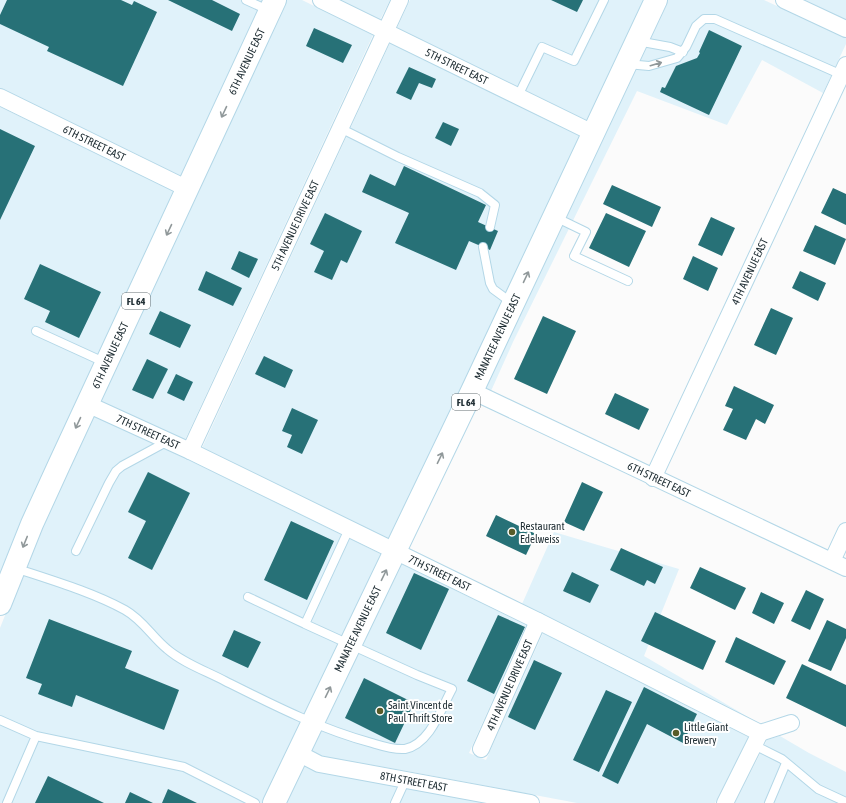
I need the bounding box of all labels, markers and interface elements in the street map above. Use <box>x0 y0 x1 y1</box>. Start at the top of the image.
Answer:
street label: 6TH AVENUE EAST <box>226 26 267 97</box>
street label: 5TH STREET EAST <box>423 46 490 87</box>
one-way arrow <box>649 60 662 67</box>
one-way arrow <box>220 105 227 117</box>
street label: 6TH STREET EAST <box>61 123 128 164</box>
street label: 5TH AVENUE DRIVE EAST <box>269 178 321 272</box>
one-way arrow <box>165 223 172 235</box>
street label: 4TH AVENUE EAST <box>729 236 770 307</box>
one-way arrow <box>523 271 530 283</box>
street label: MANATEE AVENUE EAST <box>472 292 523 382</box>
road number: FL 64 <box>122 293 150 309</box>
street label: 6TH AVENUE EAST <box>89 320 131 390</box>
road number: FL 64 <box>452 394 480 410</box>
street label: 7TH STREET EAST <box>114 412 182 451</box>
one-way arrow <box>74 417 81 429</box>
one-way arrow <box>437 452 444 464</box>
street label: 6TH STREET EAST <box>626 460 693 500</box>
place label: Restaurant Edelweiss <box>520 520 565 545</box>
marker: Restaurant Edelweiss <box>507 527 517 537</box>
one-way arrow <box>20 535 28 547</box>
street label: 7TH STREET EAST <box>406 553 473 593</box>
one-way arrow <box>381 569 388 581</box>
street label: MANATEE AVENUE EAST <box>332 584 383 674</box>
street label: 4TH AVENUE DRIVE EAST <box>484 638 535 732</box>
one-way arrow <box>325 686 332 698</box>
place label: Saint Vincent de Paul Thrift Store <box>388 699 453 724</box>
marker: Saint Vincent de Paul Thrift Store <box>375 706 385 716</box>
place label: Little Giant Brewery <box>684 721 728 746</box>
marker: Little Giant Brewery <box>671 728 681 738</box>
street label: 8TH STREET EAST <box>379 769 448 794</box>

